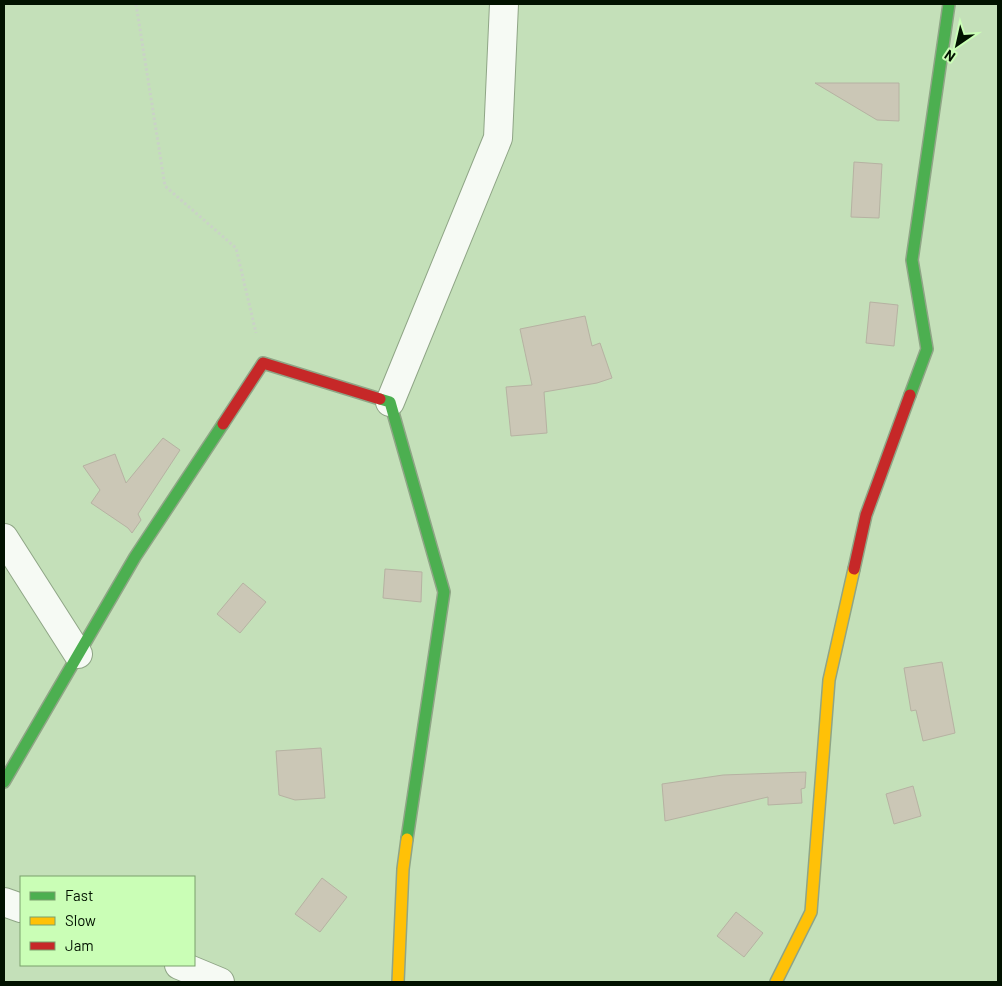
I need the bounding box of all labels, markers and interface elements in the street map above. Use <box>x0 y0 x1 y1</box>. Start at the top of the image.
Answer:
north arrow <box>932 20 982 70</box>
text: N <box>941 47 958 66</box>
legend <box>20 876 195 966</box>
text: Fast <box>65 886 93 904</box>
text: Slow <box>65 911 96 929</box>
text: Jam <box>65 936 94 954</box>

